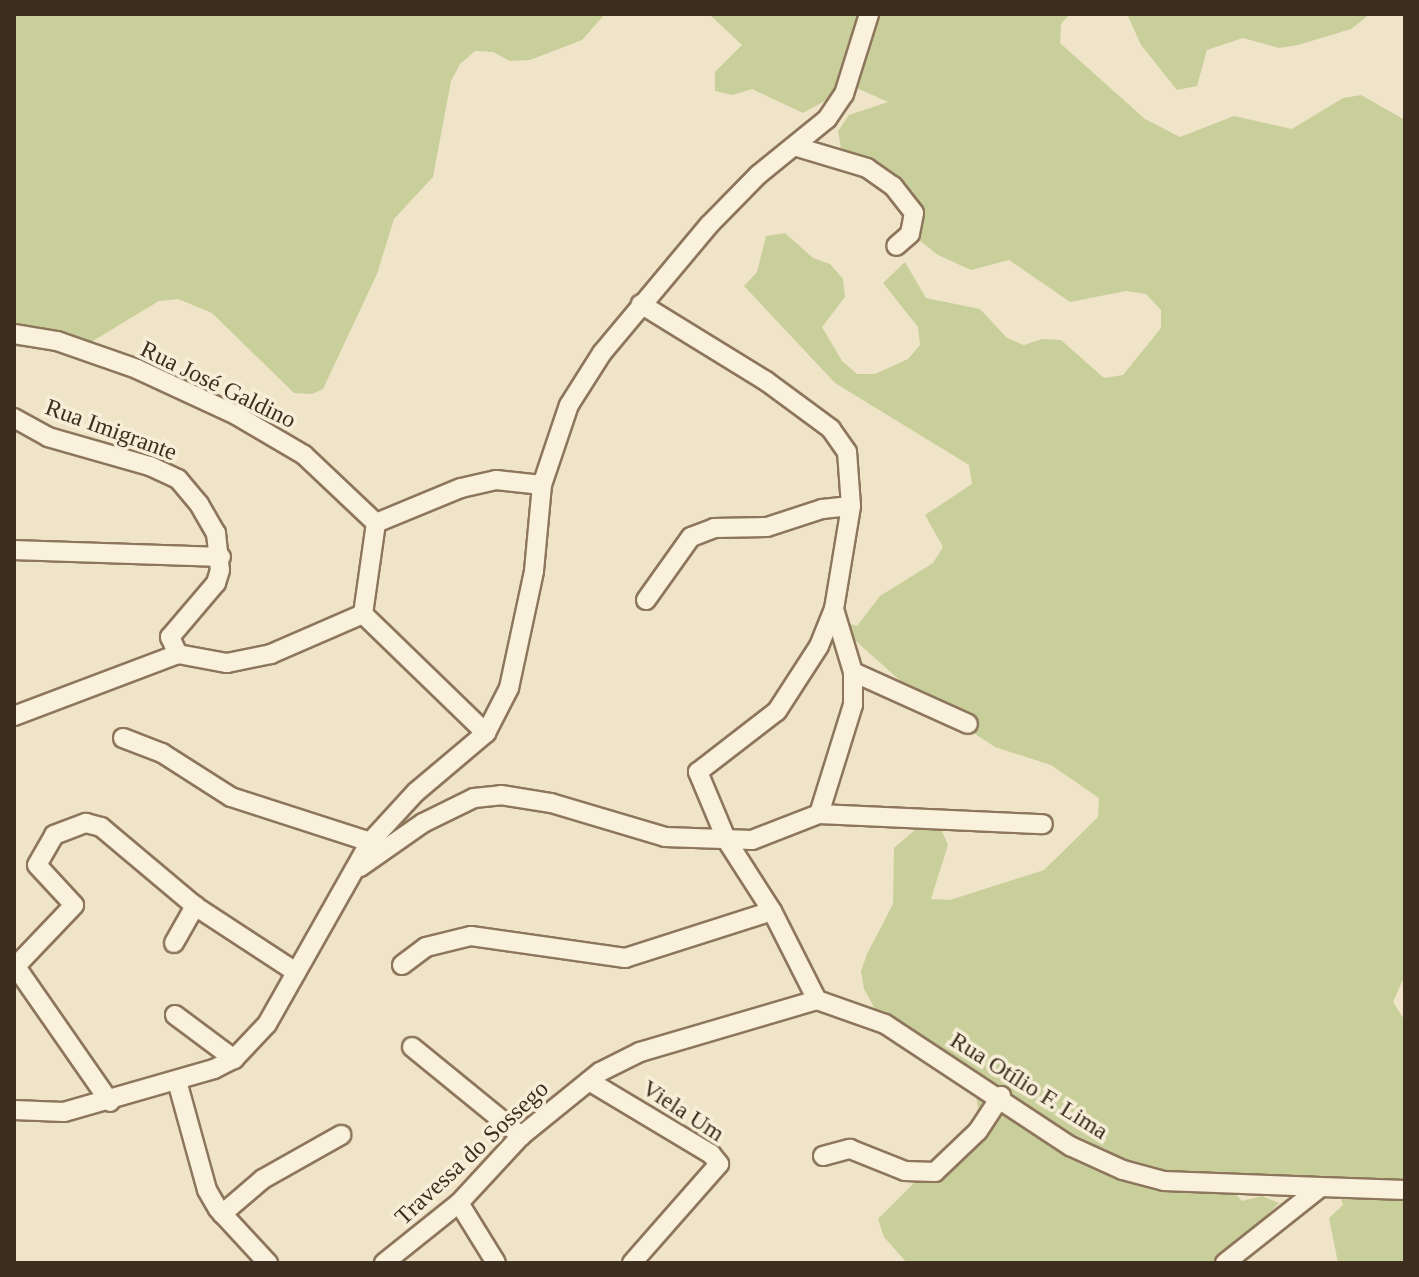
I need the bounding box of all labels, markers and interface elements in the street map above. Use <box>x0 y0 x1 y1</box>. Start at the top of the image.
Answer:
street label: Rua José Galdino <box>136 335 300 435</box>
street label: Rua Imigrante <box>41 393 181 467</box>
street label: Rua Otílio F. Lima <box>945 1026 1113 1146</box>
street label: Viela Um <box>636 1074 730 1148</box>
street label: Travessa do Sossego <box>389 1075 555 1231</box>

